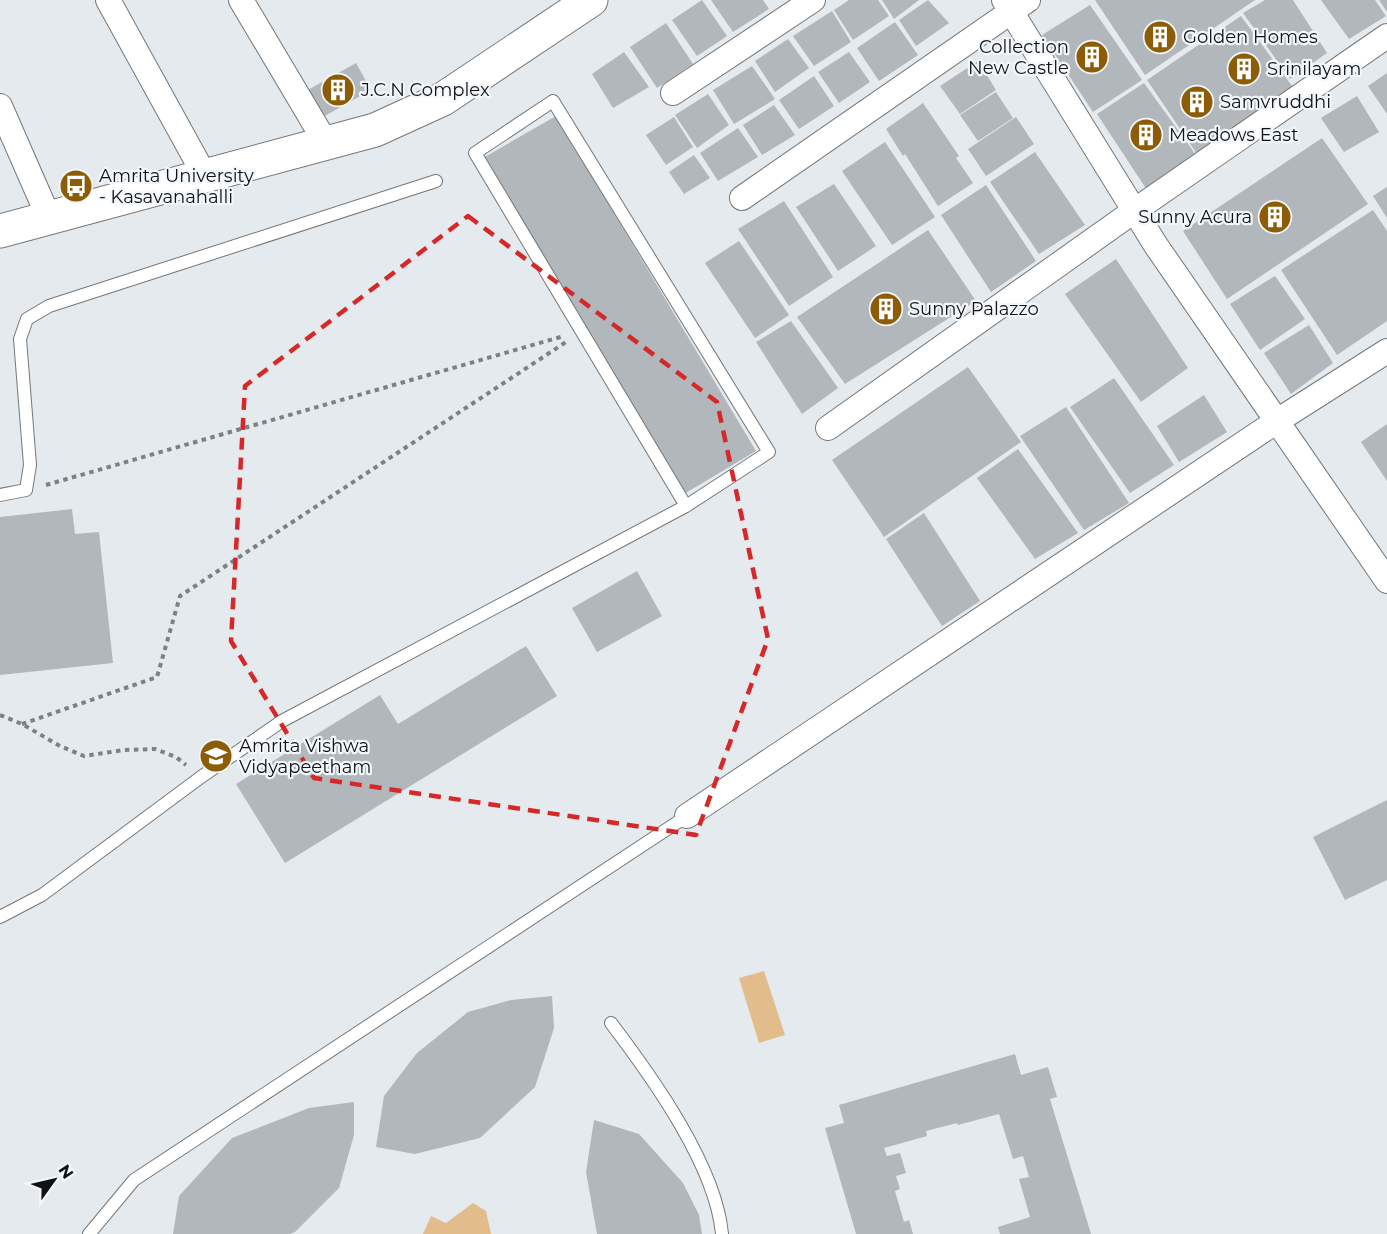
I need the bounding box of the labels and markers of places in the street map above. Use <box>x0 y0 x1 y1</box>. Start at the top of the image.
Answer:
building icon: Golden Homes <box>1142 19 1178 55</box>
place label: Golden Homes <box>1183 26 1318 48</box>
place label: Collection New Castle <box>968 36 1069 79</box>
building icon: Collection New Castle <box>1074 39 1110 75</box>
building icon: Srinilayam <box>1226 51 1262 87</box>
place label: Srinilayam <box>1267 58 1361 80</box>
building icon: J.C.N Complex <box>320 72 356 108</box>
place label: J.C.N Complex <box>360 79 490 101</box>
building icon: Samvruddhi <box>1179 84 1215 120</box>
place label: Samvruddhi <box>1220 91 1331 113</box>
building icon: Meadows East <box>1128 117 1164 153</box>
place label: Meadows East <box>1169 124 1298 146</box>
place label: Amrita University - Kasavanahalli <box>99 165 254 208</box>
bus stop icon: Amrita University - Kasavanahalli <box>58 168 94 204</box>
building icon: Sunny Acura <box>1257 199 1293 235</box>
place label: Sunny Acura <box>1138 206 1252 228</box>
building icon: Sunny Palazzo <box>868 291 904 327</box>
place label: Sunny Palazzo <box>909 298 1039 320</box>
place label: Amrita Vishwa Vidyapeetham <box>239 735 371 778</box>
school or university icon: Amrita Vishwa Vidyapeetham <box>198 738 234 774</box>

